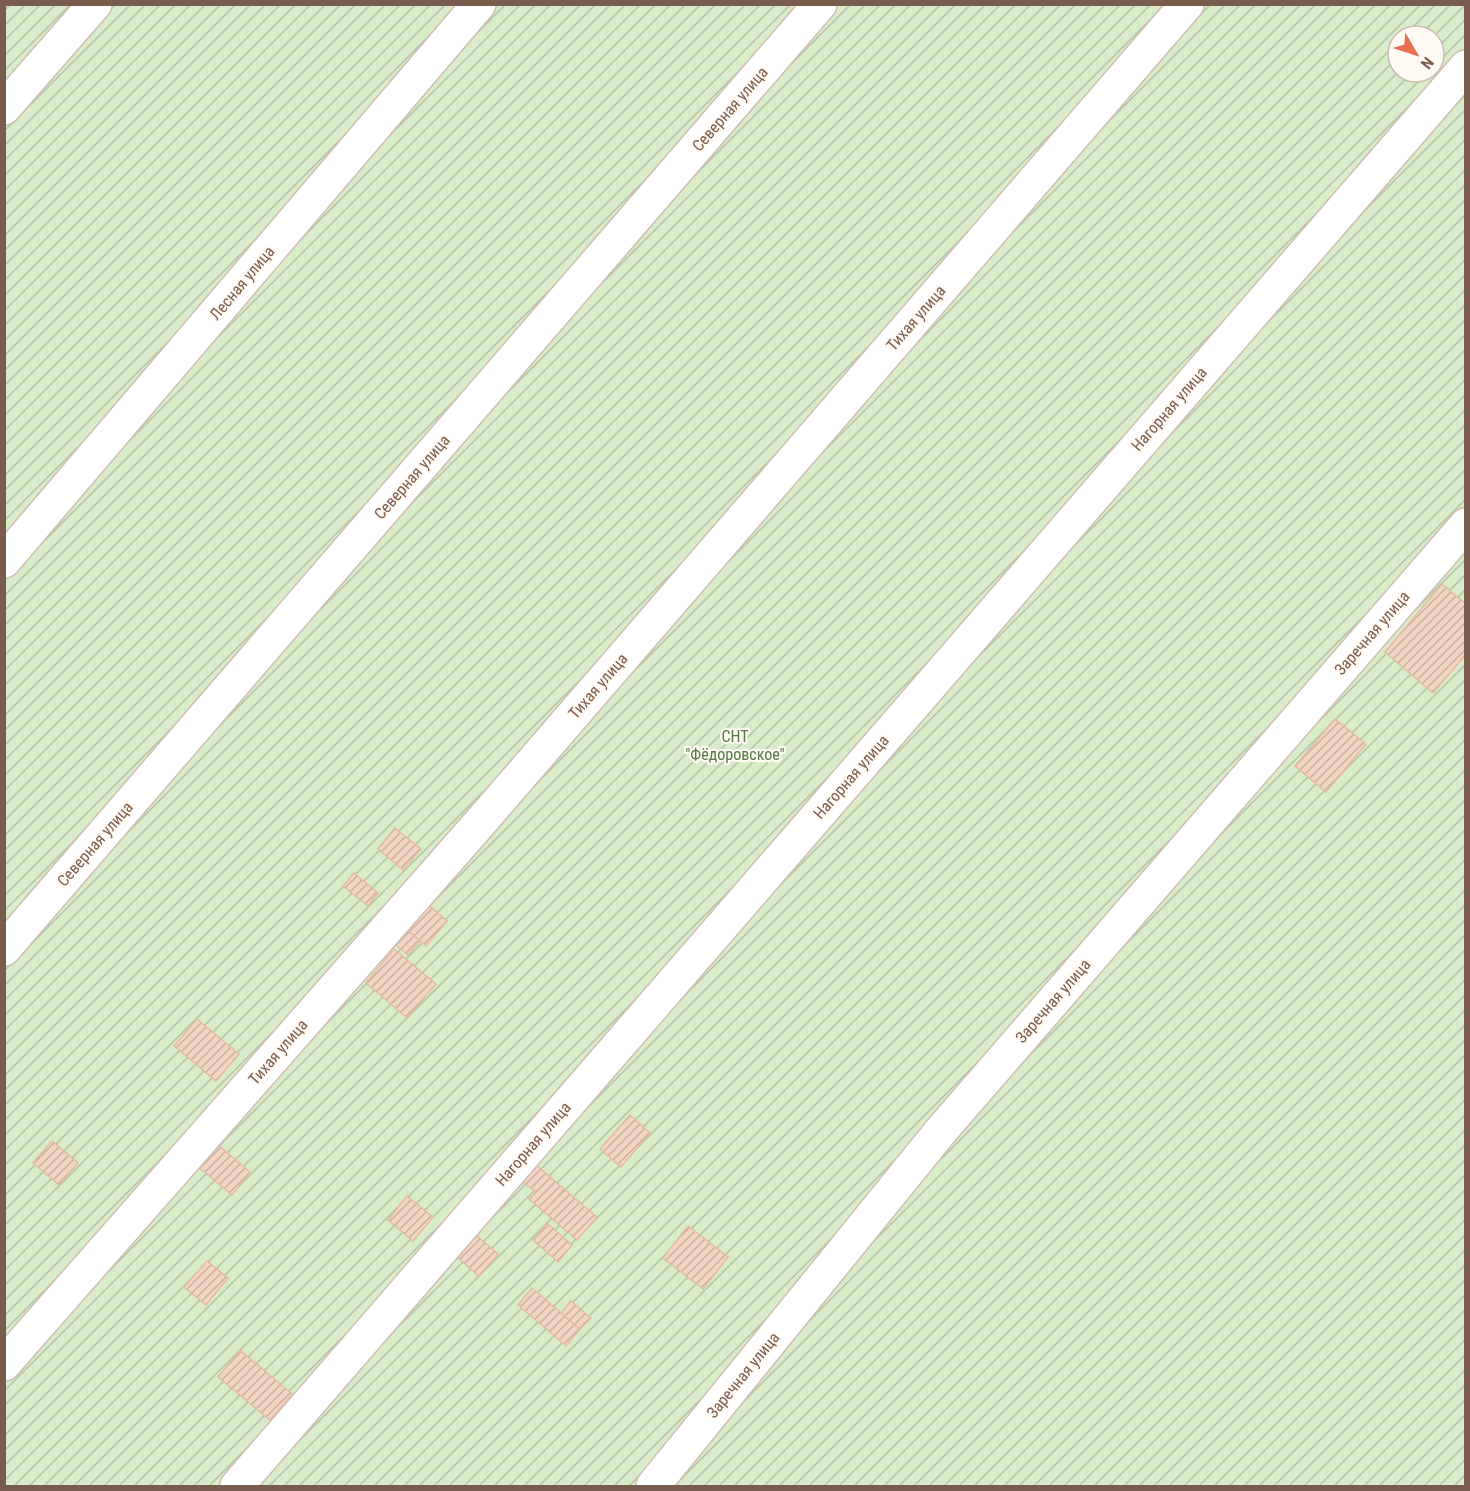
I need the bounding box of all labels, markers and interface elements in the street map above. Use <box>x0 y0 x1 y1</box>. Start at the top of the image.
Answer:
north arrow <box>1386 24 1446 84</box>
text: N <box>1417 53 1438 73</box>
street label: Северная улица <box>688 63 772 155</box>
street label: Лесная улица <box>206 242 278 324</box>
street label: Тихая улица <box>882 281 950 355</box>
street label: Нагорная улица <box>1127 363 1211 455</box>
street label: Северная улица <box>370 431 454 523</box>
street label: Заречная улица <box>1330 587 1414 679</box>
street label: Тихая улица <box>564 649 632 723</box>
park label: СНТ "Фёдоровское" <box>685 727 785 764</box>
street label: Нагорная улица <box>809 731 893 823</box>
street label: Северная улица <box>53 798 137 890</box>
street label: Заречная улица <box>1011 955 1095 1047</box>
street label: Тихая улица <box>244 1015 312 1089</box>
street label: Нагорная улица <box>491 1098 575 1190</box>
street label: Заречная улица <box>703 1328 783 1422</box>

